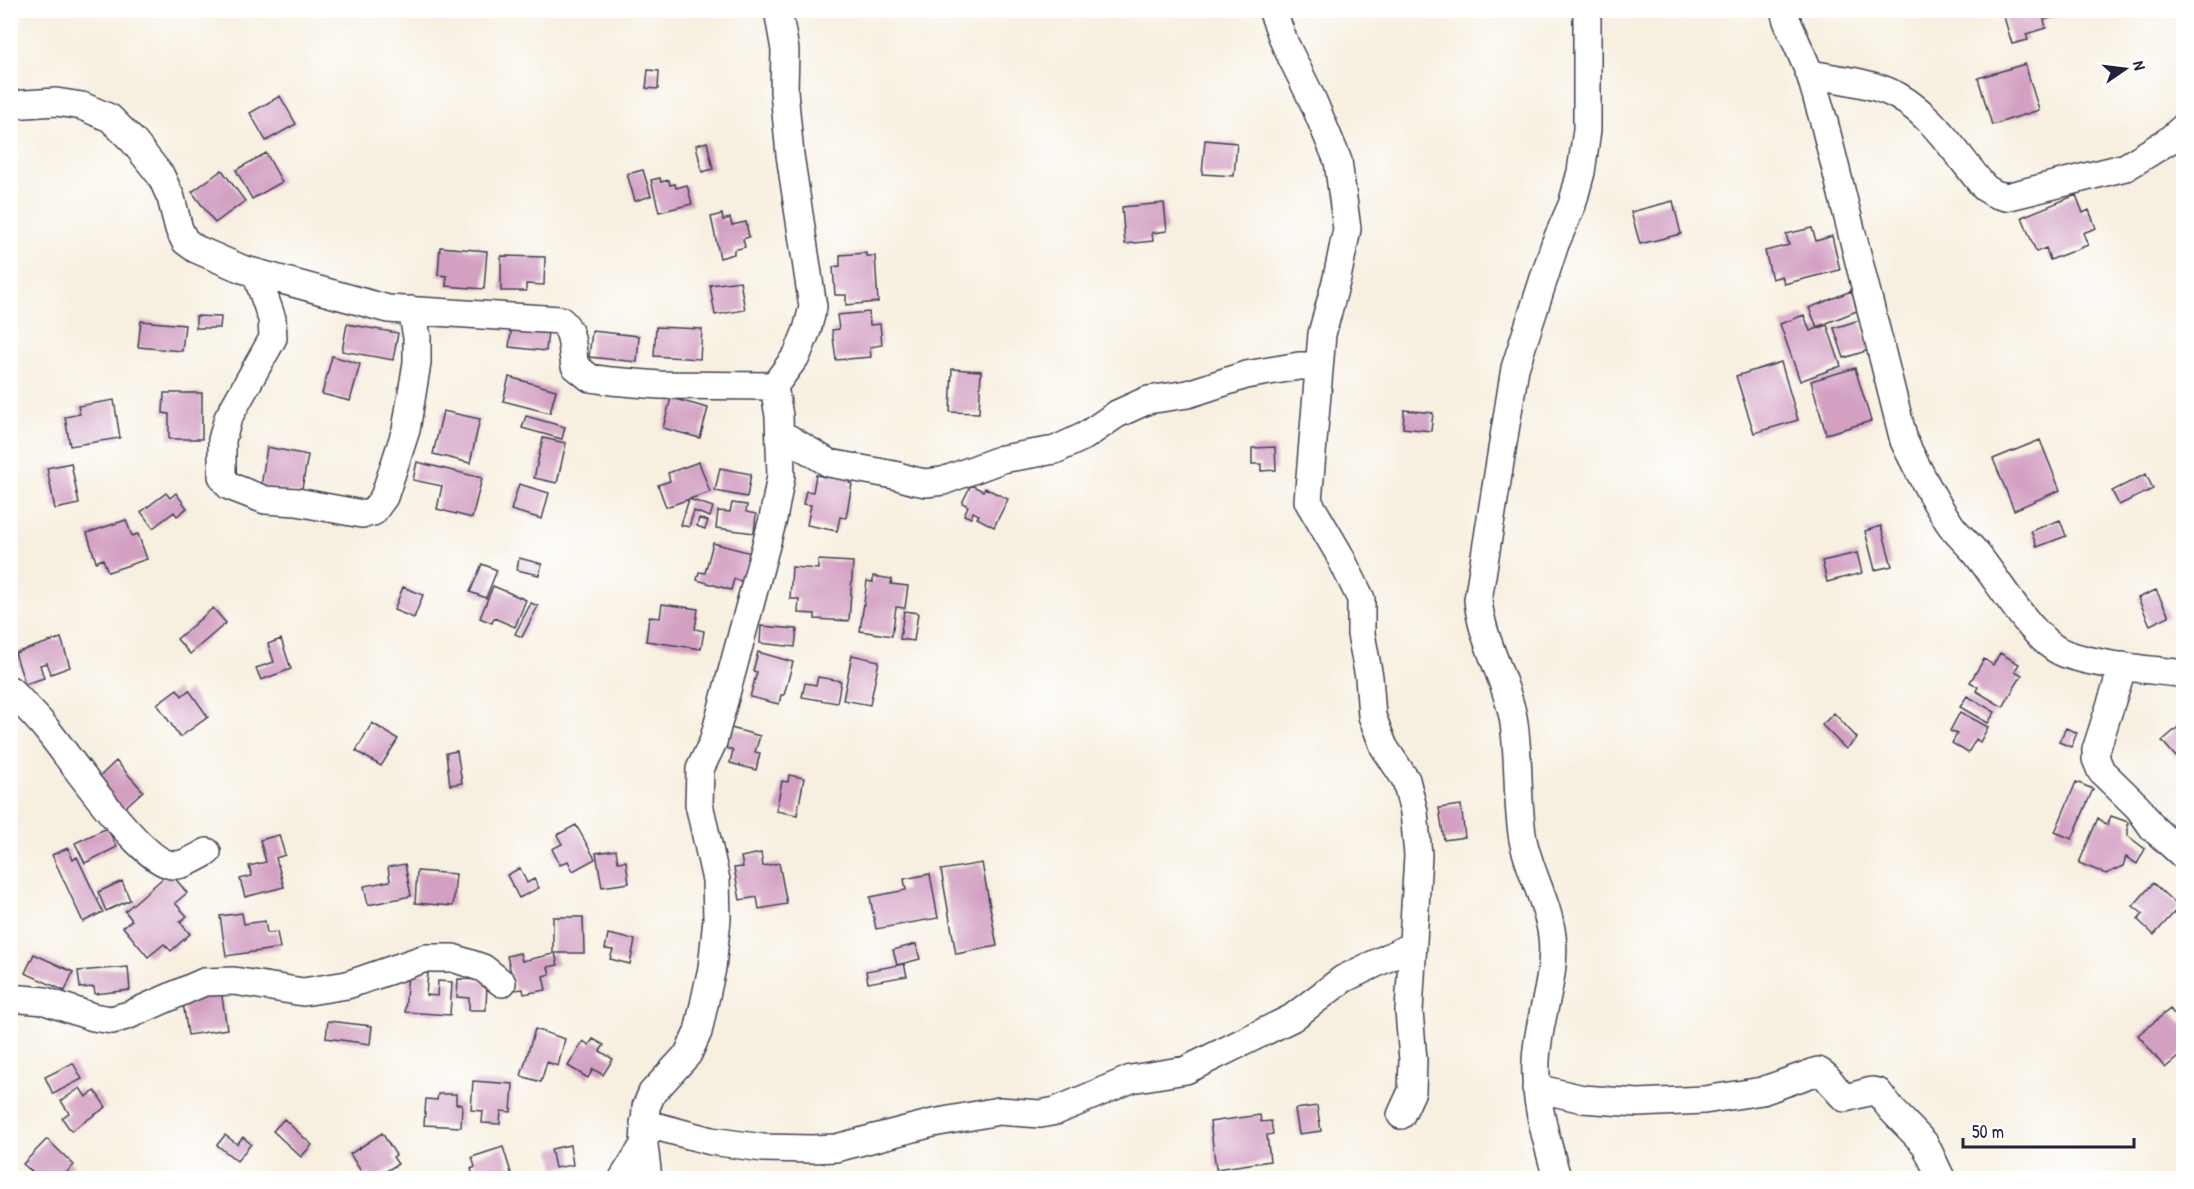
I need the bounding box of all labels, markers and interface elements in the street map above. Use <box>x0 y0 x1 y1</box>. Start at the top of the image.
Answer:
north arrow <box>2095 39 2155 99</box>
text: N <box>2128 59 2151 73</box>
scale bar <box>1963 1111 2134 1149</box>
text: 50 m <box>1972 1119 2004 1144</box>

